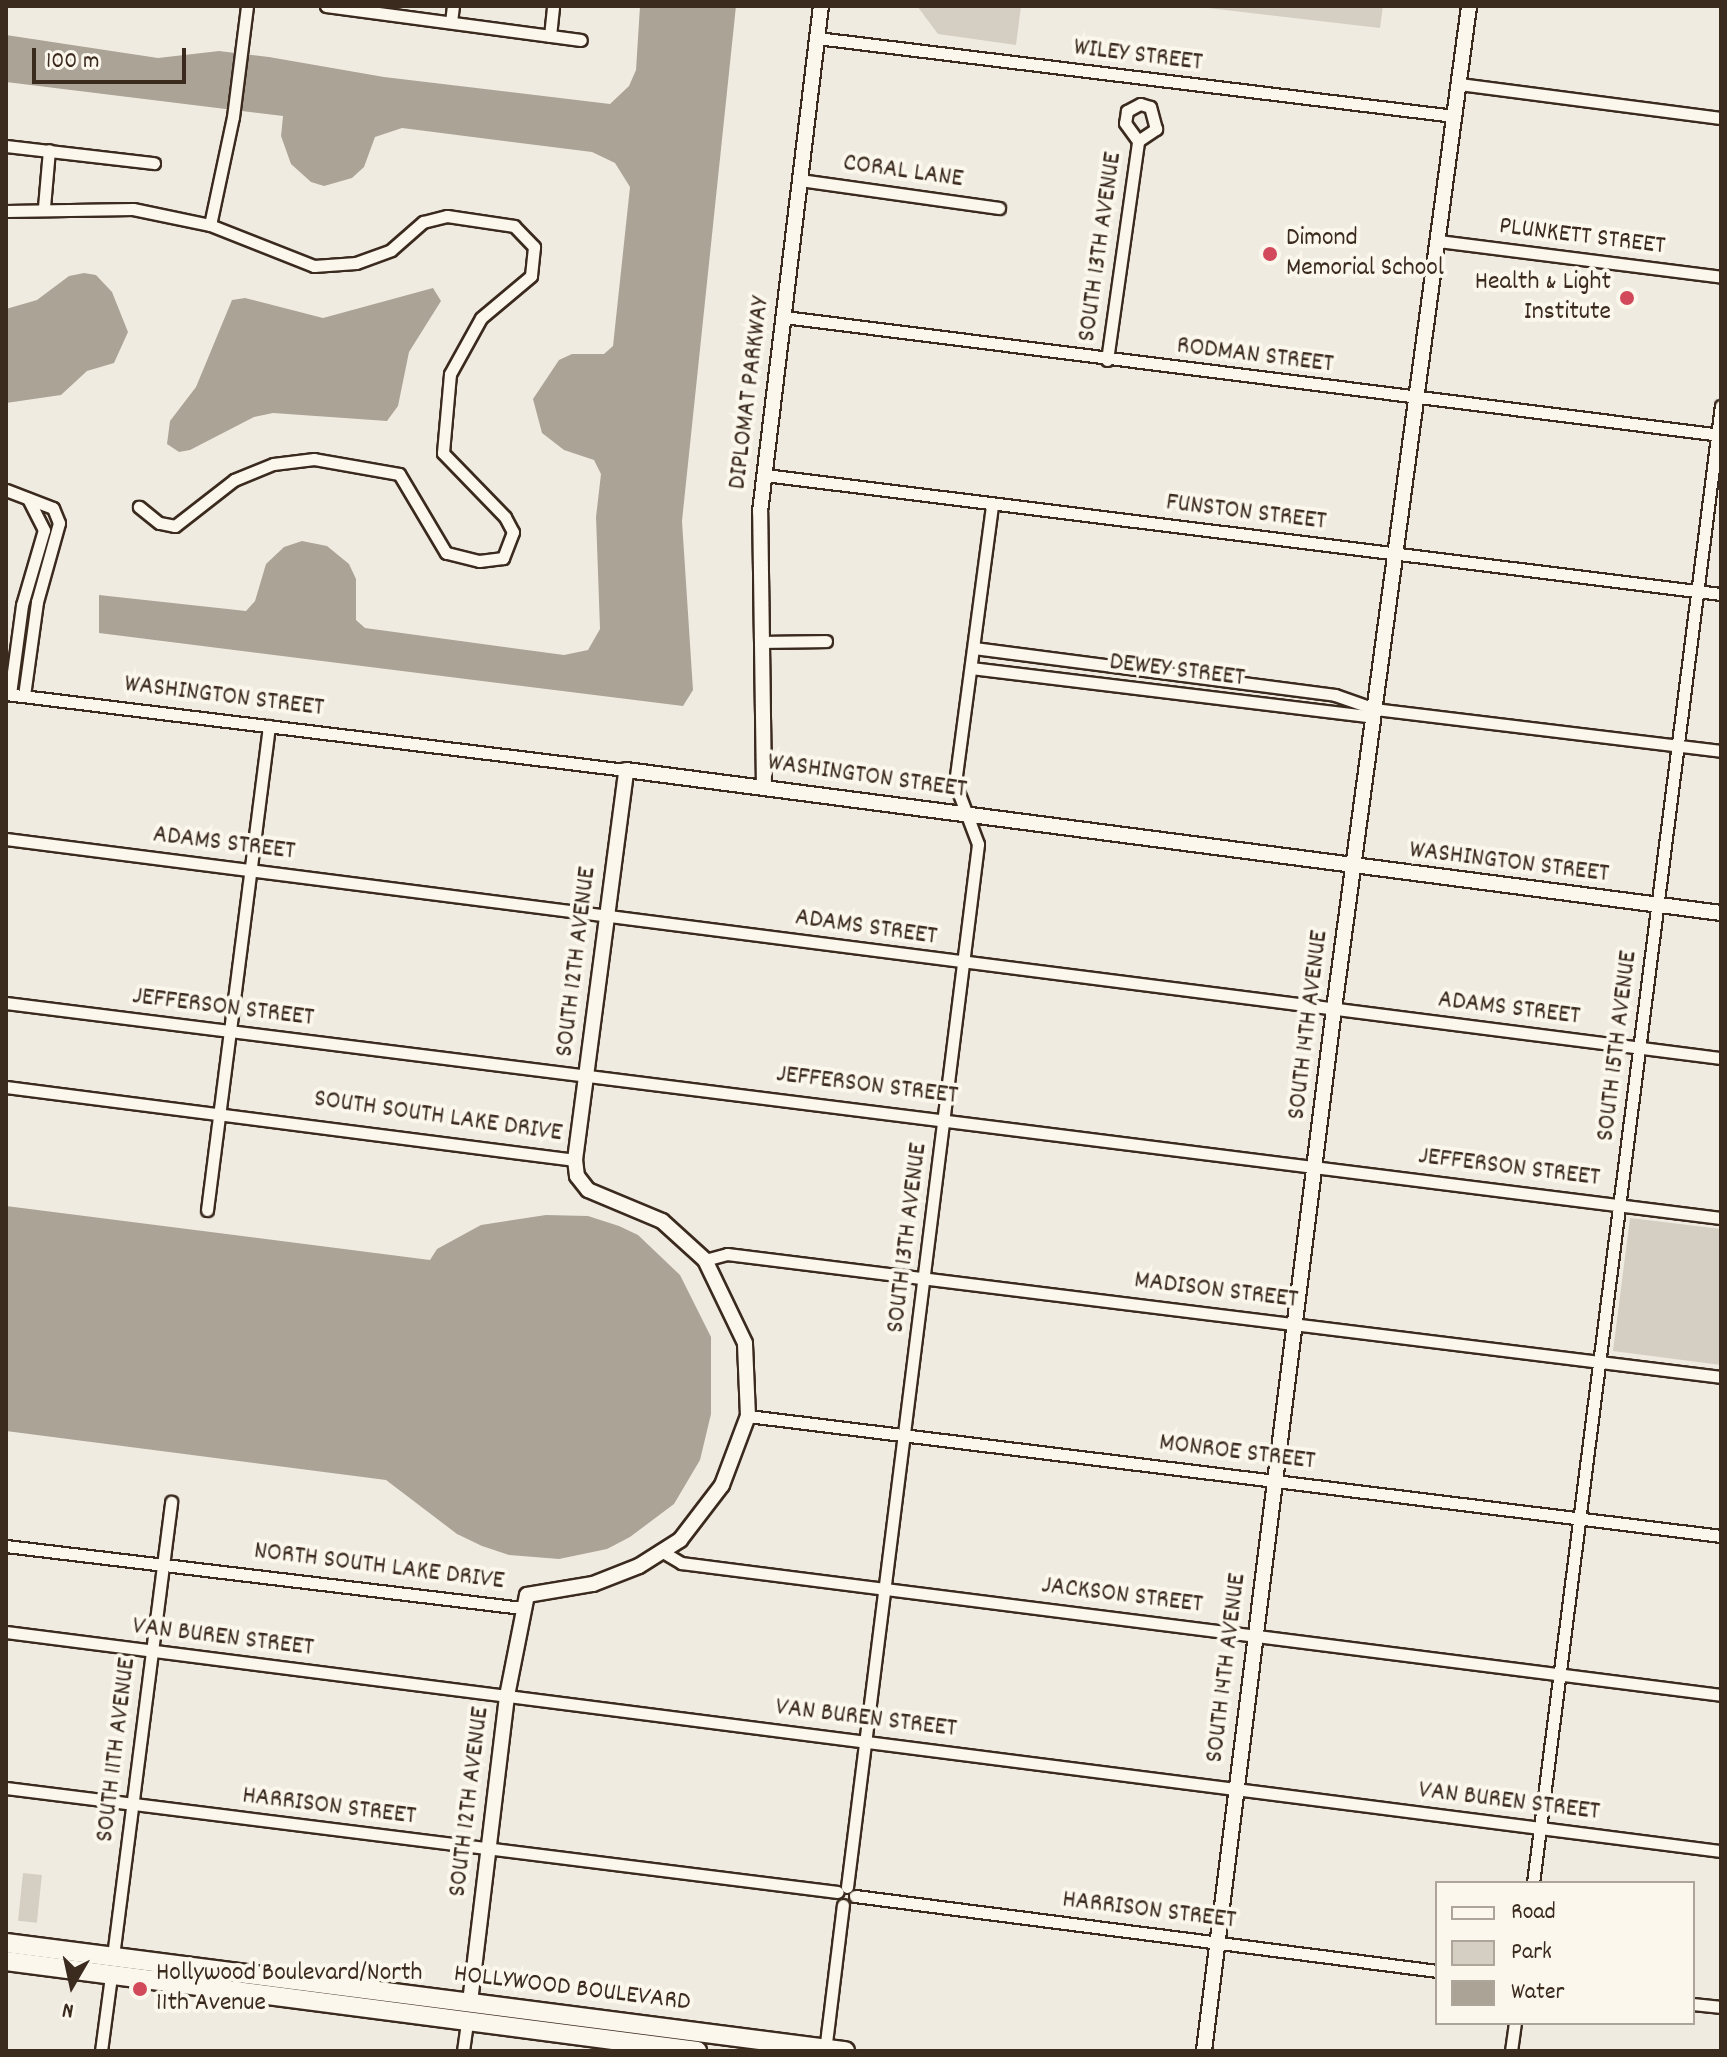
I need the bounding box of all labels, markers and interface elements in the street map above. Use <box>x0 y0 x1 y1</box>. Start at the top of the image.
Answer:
scale bar <box>36 32 190 82</box>
street label: WILEY STREET <box>1072 33 1204 79</box>
text: 100 m <box>46 45 99 79</box>
street label: CORAL LANE <box>841 148 965 196</box>
street label: SOUTH 13TH AVENUE <box>1072 150 1130 344</box>
street label: PLUNKETT STREET <box>1497 211 1667 263</box>
place label: Dimond Memorial School <box>1286 223 1444 284</box>
marker: Dimond Memorial School <box>1261 245 1279 263</box>
place label: Health & Light Institute <box>1475 267 1611 328</box>
marker: Health & Light Institute <box>1618 289 1636 307</box>
street label: DIPLOMAT PARKWAY <box>723 295 777 491</box>
street label: RODMAN STREET <box>1175 331 1335 381</box>
street label: FUNSTON STREET <box>1164 488 1328 538</box>
street label: DEWEY STREET <box>1108 647 1246 695</box>
street label: WASHINGTON STREET <box>123 669 325 725</box>
street label: WASHINGTON STREET <box>766 748 968 806</box>
street label: ADAMS STREET <box>151 820 297 868</box>
street label: WASHINGTON STREET <box>1408 835 1610 891</box>
street label: SOUTH 12TH AVENUE <box>550 865 604 1059</box>
street label: ADAMS STREET <box>793 903 939 953</box>
street label: SOUTH 14TH AVENUE <box>1282 929 1336 1121</box>
street label: SOUTH 15TH AVENUE <box>1591 949 1645 1143</box>
street label: JEFFERSON STREET <box>130 981 316 1035</box>
street label: ADAMS STREET <box>1436 985 1582 1033</box>
street label: JEFFERSON STREET <box>774 1059 960 1113</box>
street label: SOUTH SOUTH LAKE DRIVE <box>312 1084 564 1150</box>
street label: SOUTH 13TH AVENUE <box>881 1141 935 1335</box>
street label: JEFFERSON STREET <box>1416 1141 1602 1195</box>
street label: MADISON STREET <box>1132 1265 1300 1317</box>
street label: MONROE STREET <box>1157 1428 1317 1478</box>
street label: NORTH SOUTH LAKE DRIVE <box>252 1536 506 1598</box>
street label: JACKSON STREET <box>1040 1571 1204 1621</box>
street label: SOUTH 14TH AVENUE <box>1200 1572 1254 1764</box>
street label: VAN BUREN STREET <box>131 1611 315 1665</box>
street label: SOUTH 11TH AVENUE <box>90 1656 144 1844</box>
street label: VAN BUREN STREET <box>774 1692 958 1746</box>
street label: SOUTH 12TH AVENUE <box>443 1705 497 1899</box>
street label: VAN BUREN STREET <box>1417 1775 1601 1829</box>
street label: HARRISON STREET <box>240 1781 418 1833</box>
legend <box>1435 1881 1695 2025</box>
street label: HARRISON STREET <box>1060 1885 1238 1937</box>
text: Road <box>1511 1896 1556 1930</box>
text: Park <box>1511 1936 1552 1970</box>
north arrow <box>32 1945 112 2025</box>
place label: Hollywood Boulevard/North 11th Avenue <box>156 1958 422 2020</box>
street label: HOLLYWOOD BOULEVARD <box>452 1959 692 2019</box>
text: Water <box>1511 1976 1564 2010</box>
marker: Hollywood Boulevard/North 11th Avenue <box>131 1980 149 1998</box>
text: N <box>60 1993 76 2025</box>

